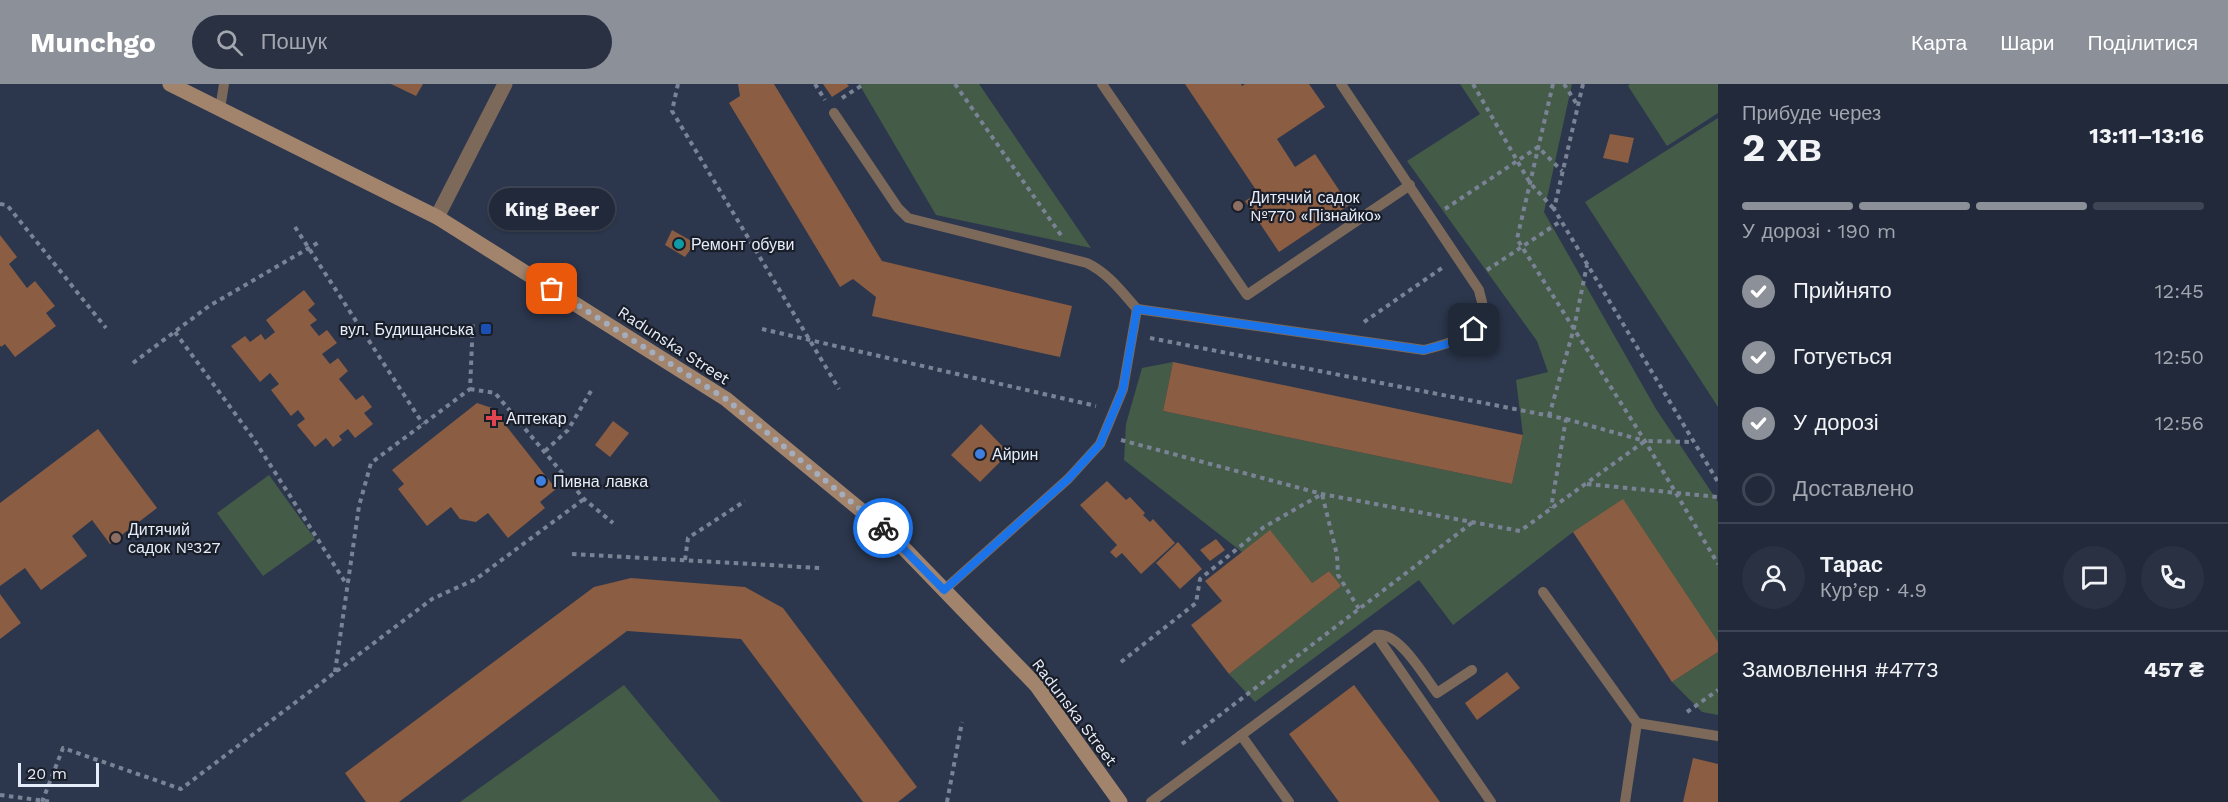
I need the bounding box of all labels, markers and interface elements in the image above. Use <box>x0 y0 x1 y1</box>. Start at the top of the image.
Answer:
search box <box>192 15 612 69</box>
text: Munchgo <box>30 26 156 59</box>
icon: search <box>213 26 246 59</box>
text: Пошук <box>261 29 327 54</box>
text: Карта <box>1911 30 1967 55</box>
text: Шари <box>2000 30 2055 55</box>
text: Поділитися <box>2088 30 2198 55</box>
text: Прибуде через <box>1742 101 1881 125</box>
text: 13:11–13:16 <box>2089 123 2204 148</box>
text: 2 хв <box>1742 125 1822 170</box>
callout: King Beer <box>489 187 615 229</box>
place label: Дитячий садок №770 «Пізнайко» <box>1250 188 1382 225</box>
text: King Beer <box>505 197 599 221</box>
marker: Дитячий садок №770 «Пізнайко» <box>1231 199 1245 213</box>
text: У дорозі · 190 m <box>1742 219 1896 243</box>
place label: Ремонт обуви <box>691 235 795 254</box>
marker: Ремонт обуви <box>672 237 686 251</box>
pin <box>526 263 577 314</box>
icon: bag <box>535 272 568 305</box>
icon: check <box>1742 275 1775 308</box>
text: Прийнято <box>1793 278 1892 303</box>
text: 12:45 <box>2155 279 2204 303</box>
street label: Radunska Street <box>614 302 733 389</box>
pin <box>1448 303 1499 354</box>
icon: home <box>1457 312 1490 345</box>
place label: вул. Будищанська <box>340 320 474 339</box>
marker: вул. Будищанська <box>479 322 493 336</box>
icon: check <box>1742 341 1775 374</box>
text: Готується <box>1793 344 1892 369</box>
text: 12:50 <box>2155 345 2204 369</box>
icon: check <box>1742 407 1775 440</box>
place label: Аптекар <box>506 409 567 428</box>
text: У дорозі <box>1793 410 1879 435</box>
marker: Аптекар <box>487 411 501 425</box>
text: 12:56 <box>2155 411 2204 435</box>
place label: Айрин <box>992 445 1038 464</box>
marker: Айрин <box>973 447 987 461</box>
place label: Пивна лавка <box>553 472 648 491</box>
marker: Пивна лавка <box>534 474 548 488</box>
text: Доставлено <box>1793 476 1914 501</box>
courier <box>853 498 913 558</box>
icon: bike <box>867 512 900 545</box>
place label: Дитячий садок №327 <box>128 520 220 557</box>
marker: Дитячий садок №327 <box>109 531 123 545</box>
button: person <box>1742 546 1805 609</box>
button: chat <box>2063 546 2126 609</box>
button: phone <box>2141 546 2204 609</box>
text: Тарас <box>1820 552 1883 577</box>
text: Кур’єр · 4.9 <box>1820 578 1927 602</box>
street label: Radunska Street <box>1028 655 1121 770</box>
text: Замовлення #4773 <box>1742 657 1939 682</box>
text: 457 ₴ <box>2144 657 2204 682</box>
scale bar <box>18 760 99 788</box>
text: 20 m <box>27 764 67 783</box>

